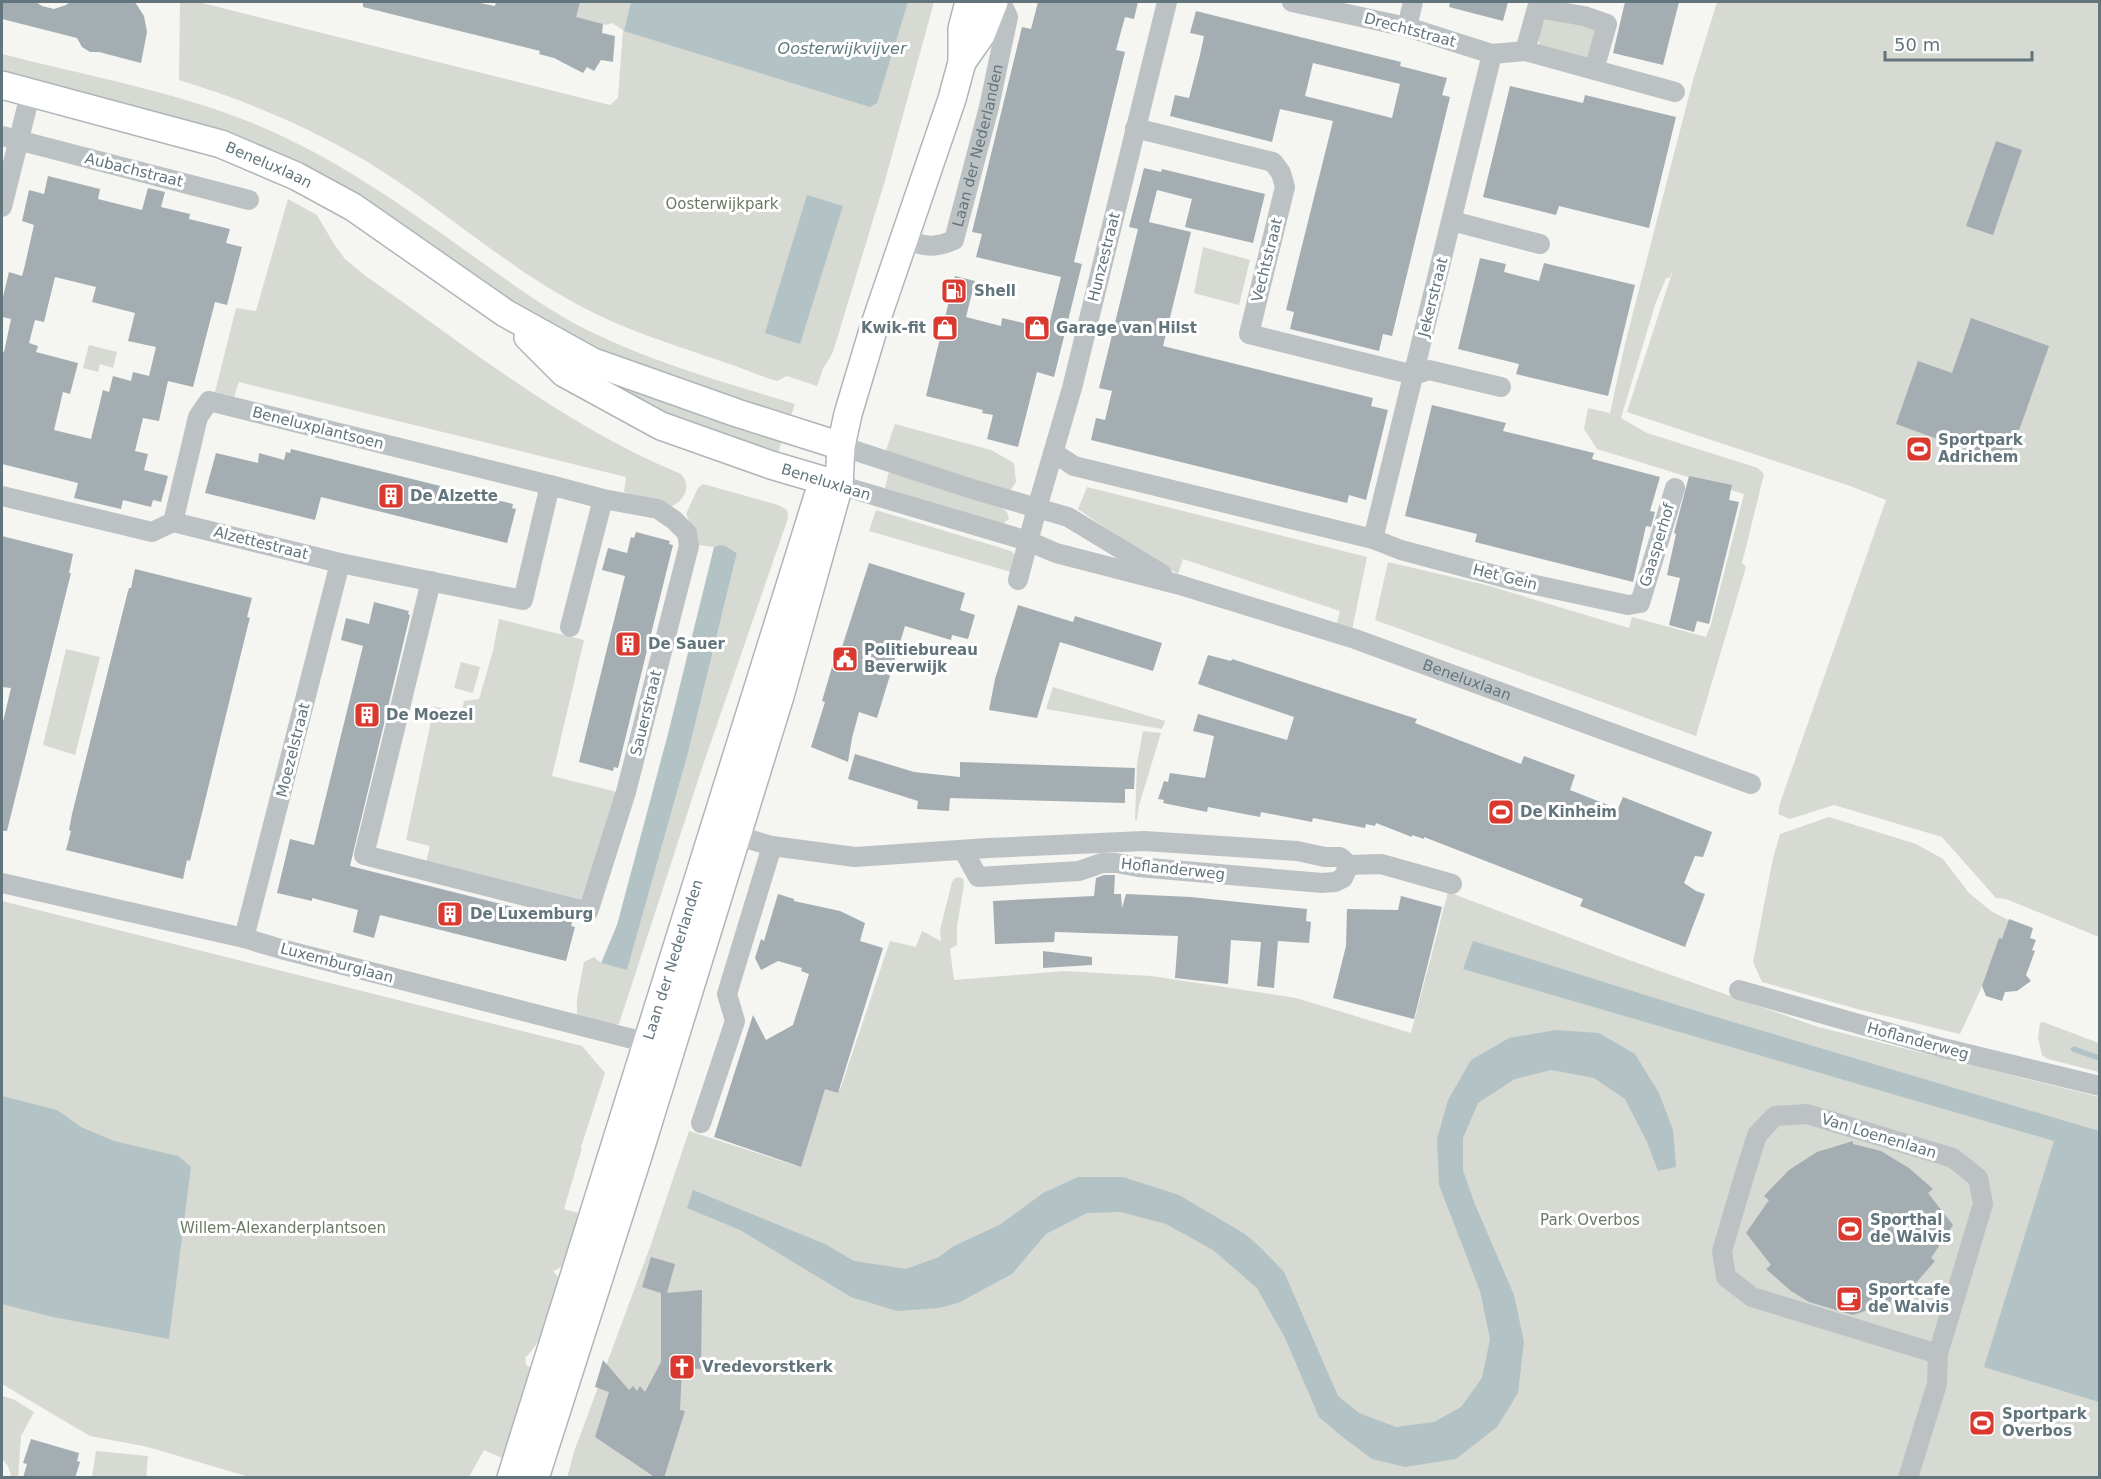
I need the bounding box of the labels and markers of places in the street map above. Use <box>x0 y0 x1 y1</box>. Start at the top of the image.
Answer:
fuel station icon: Shell <box>939 276 969 306</box>
place label: Shell <box>974 282 1016 300</box>
shop icon: Kwik-fit <box>930 313 960 343</box>
shop icon: Garage van Hilst <box>1022 313 1052 343</box>
place label: Kwik-fit <box>861 319 926 337</box>
place label: Garage van Hilst <box>1056 319 1197 337</box>
place label: Sportpark Adrichem <box>1938 431 2024 466</box>
sports icon: Sportpark Adrichem <box>1904 434 1934 464</box>
building icon: De Alzette <box>376 481 406 511</box>
place label: De Alzette <box>410 487 498 505</box>
building icon: De Sauer <box>613 629 643 659</box>
place label: De Sauer <box>648 635 726 653</box>
place label: Politiebureau Beverwijk <box>864 641 978 676</box>
public building icon: Politiebureau Beverwijk <box>830 644 860 674</box>
building icon: De Moezel <box>352 700 382 730</box>
place label: De Moezel <box>386 706 473 724</box>
sports icon: De Kinheim <box>1486 797 1516 827</box>
place label: De Kinheim <box>1520 803 1617 821</box>
building icon: De Luxemburg <box>435 899 465 929</box>
place label: De Luxemburg <box>470 905 593 923</box>
place label: Sporthal de Walvis <box>1870 1211 1951 1246</box>
sports icon: Sporthal de Walvis <box>1835 1214 1865 1244</box>
place label: Sportcafe de Walvis <box>1868 1281 1950 1316</box>
cafe icon: Sportcafe de Walvis <box>1834 1284 1864 1314</box>
church icon: Vredevorstkerk <box>667 1352 697 1382</box>
place label: Vredevorstkerk <box>702 1358 834 1376</box>
place label: Sportpark Overbos <box>2002 1405 2088 1440</box>
sports icon: Sportpark Overbos <box>1967 1408 1997 1438</box>

